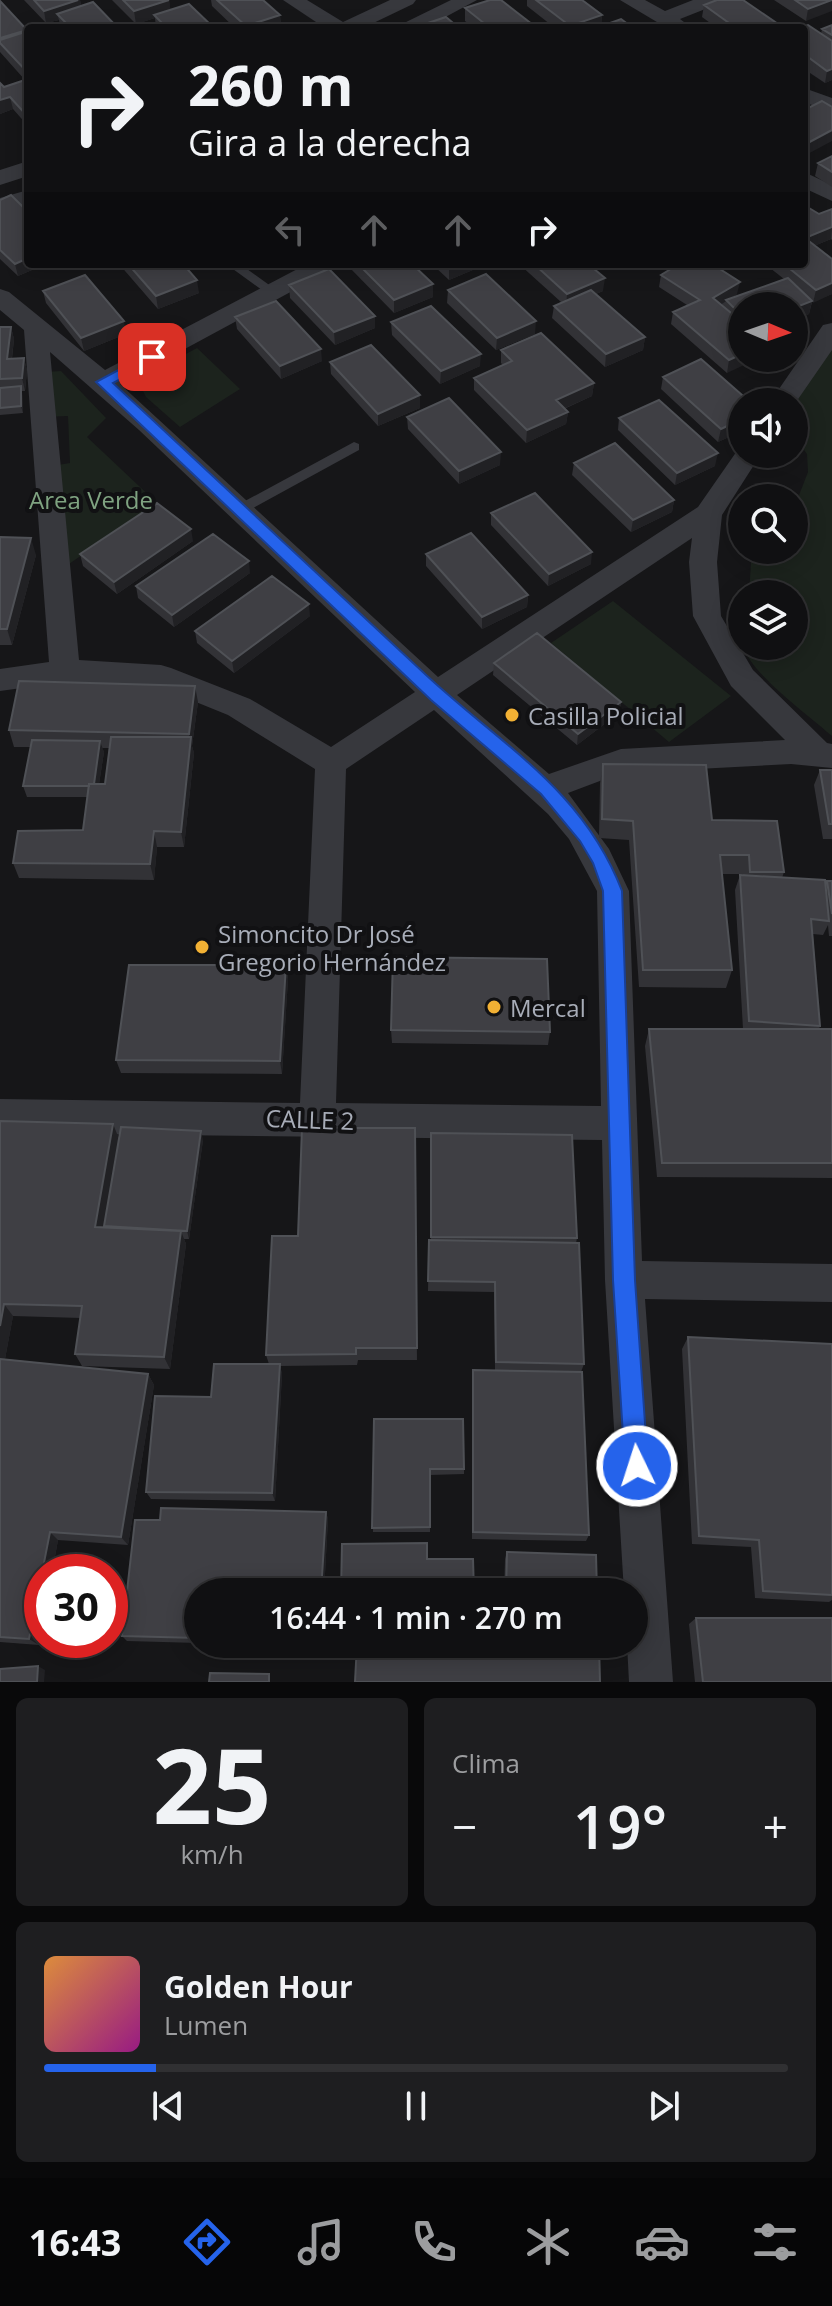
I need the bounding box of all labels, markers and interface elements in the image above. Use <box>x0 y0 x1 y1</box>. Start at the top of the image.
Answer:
text: 260 m <box>188 46 354 122</box>
icon: right <box>56 56 160 160</box>
text: Gira a la derecha <box>188 118 472 167</box>
icon: left <box>268 208 312 252</box>
icon: ahead <box>352 208 396 252</box>
icon: ahead <box>436 208 480 252</box>
icon: right <box>520 208 564 252</box>
north arrow <box>728 292 808 372</box>
map controls <box>728 292 808 660</box>
pin <box>118 323 186 391</box>
icon: arrive <box>130 335 174 379</box>
button: sound <box>728 388 808 468</box>
park label: Area Verde <box>29 483 153 516</box>
button: search <box>728 484 808 564</box>
button: layers <box>728 580 808 660</box>
place label: Casilla Policial <box>528 699 684 732</box>
marker: Casilla Policial <box>503 706 521 724</box>
place label: Simoncito Dr José Gregorio Hernández <box>218 917 446 978</box>
marker: Simoncito Dr José Gregorio Hernández <box>193 938 211 956</box>
place label: Mercal <box>510 991 586 1024</box>
marker: Mercal <box>485 998 503 1016</box>
street label: CALLE 2 <box>265 1101 355 1137</box>
position arrow <box>595 1424 679 1508</box>
speed limit sign: 30 <box>24 1554 128 1658</box>
text: 16:44 · 1 min · 270 m <box>269 1597 563 1638</box>
text: 25 <box>153 1713 271 1854</box>
text: Clima <box>452 1745 520 1781</box>
text: 19° <box>573 1785 667 1867</box>
text: − <box>452 1796 477 1856</box>
text: + <box>763 1796 788 1856</box>
text: km/h <box>180 1836 244 1872</box>
text: Golden Hour <box>164 1966 353 2007</box>
text: Lumen <box>164 2007 248 2043</box>
icon: previous <box>146 2084 190 2128</box>
icon: pause <box>394 2084 438 2128</box>
icon: next <box>642 2084 686 2128</box>
icon: directions <box>179 2214 235 2270</box>
icon: music <box>293 2214 349 2270</box>
icon: phone <box>406 2214 462 2270</box>
icon: climate <box>520 2214 576 2270</box>
icon: car <box>634 2214 690 2270</box>
icon: filters <box>747 2214 803 2270</box>
text: 16:43 <box>29 2218 121 2267</box>

